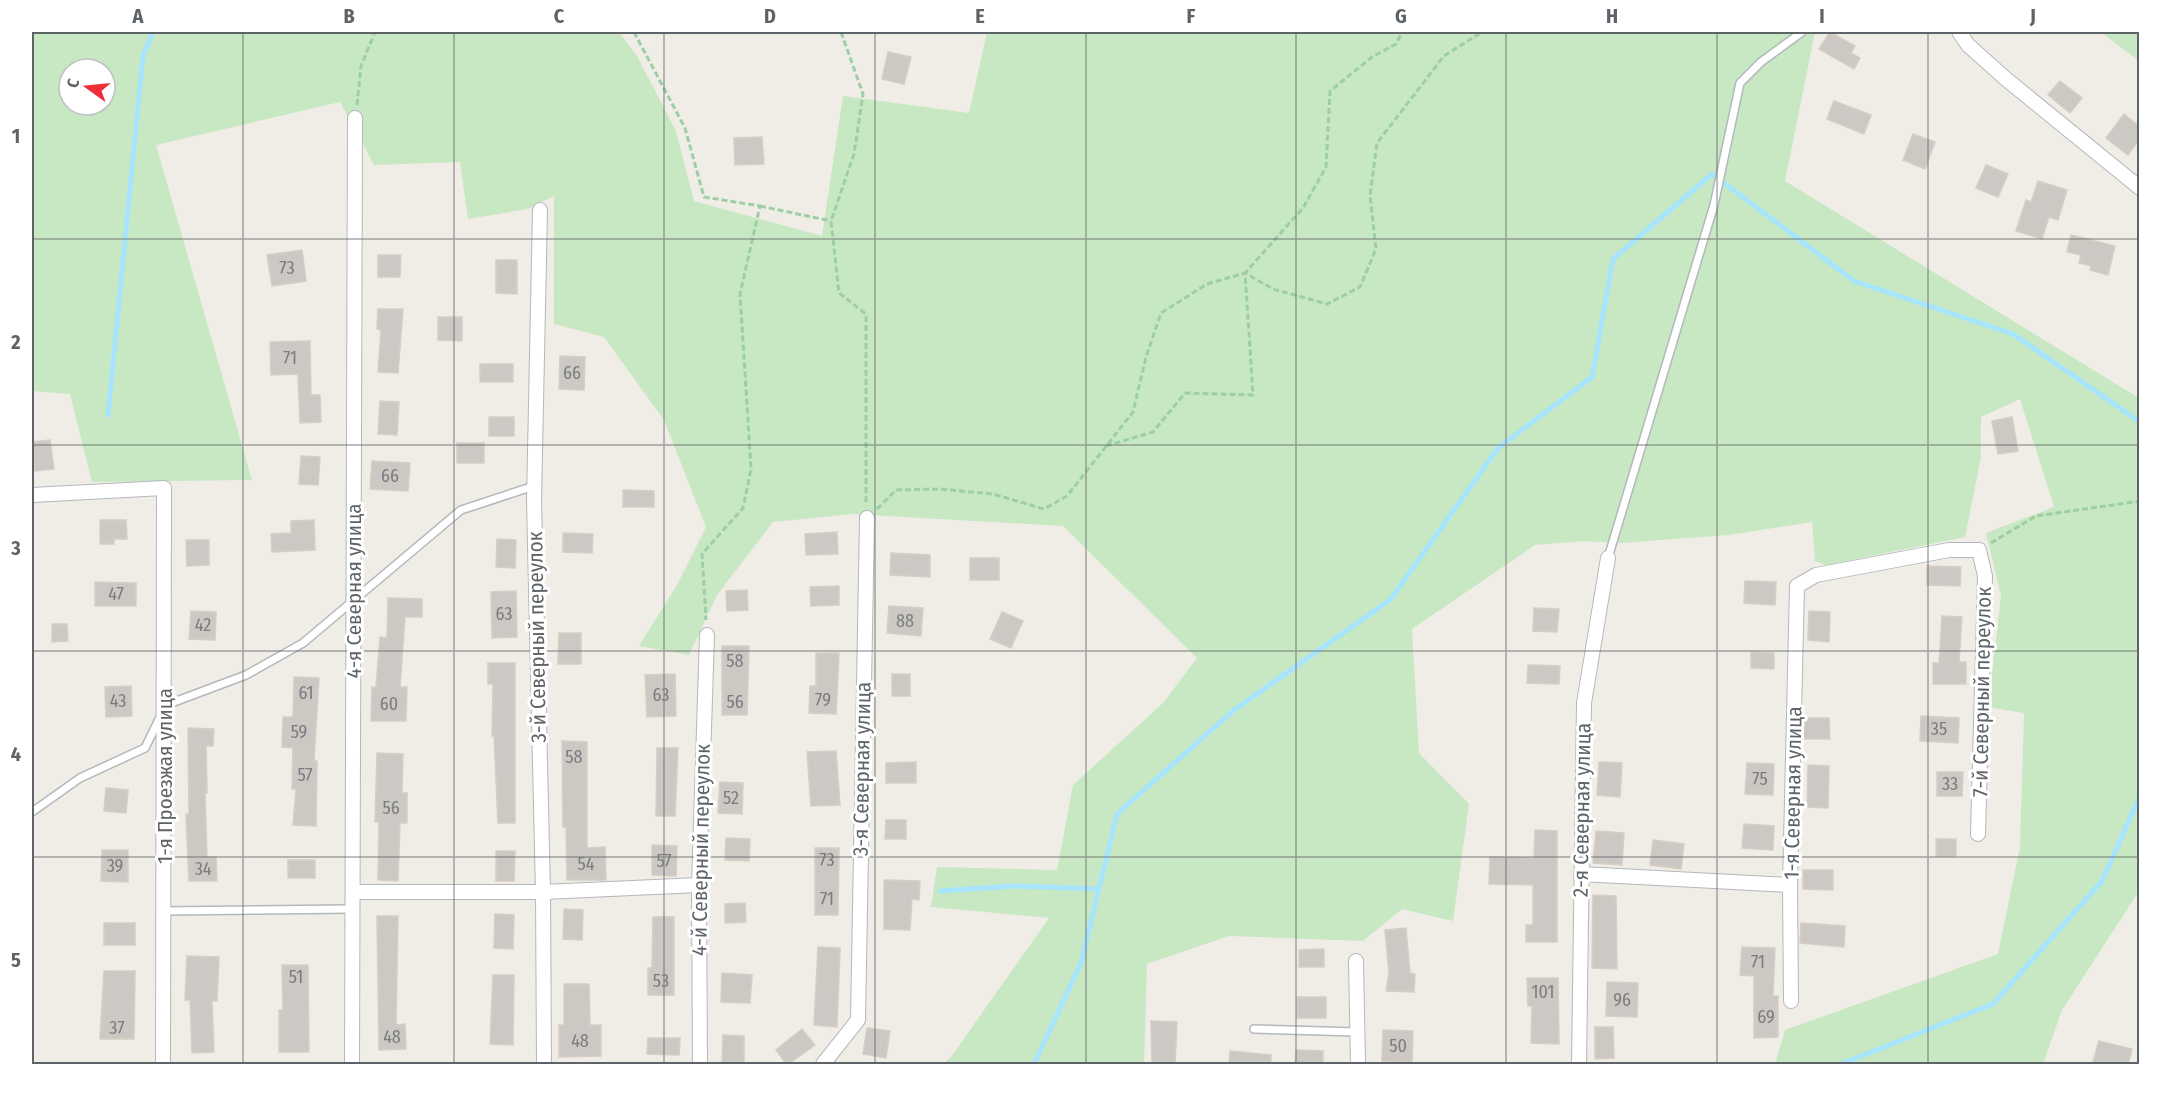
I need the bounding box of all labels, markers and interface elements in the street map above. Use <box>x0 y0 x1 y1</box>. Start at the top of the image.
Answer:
text: A <box>132 4 145 28</box>
text: B <box>343 4 355 28</box>
text: C <box>554 4 565 28</box>
text: D <box>764 4 776 28</box>
text: E <box>975 4 985 28</box>
text: F <box>1187 4 1196 28</box>
text: G <box>1395 4 1407 28</box>
text: H <box>1606 4 1618 28</box>
text: I <box>1819 4 1825 28</box>
text: J <box>2029 4 2036 28</box>
north arrow <box>57 57 117 117</box>
text: С <box>63 76 83 90</box>
text: 1 <box>12 124 20 148</box>
house number: 73 <box>279 257 295 279</box>
text: 2 <box>10 330 21 354</box>
house number: 71 <box>283 347 297 369</box>
house number: 66 <box>563 362 581 384</box>
house number: 66 <box>381 465 399 487</box>
street label: 4-я Северная улица <box>341 503 367 679</box>
street label: 3-й Северный переулок <box>522 531 552 743</box>
text: 3 <box>10 536 21 560</box>
house number: 47 <box>108 583 124 605</box>
street label: 7-й Северный переулок <box>1967 587 1997 797</box>
house number: 63 <box>496 603 512 625</box>
house number: 88 <box>896 610 914 632</box>
house number: 42 <box>195 614 211 636</box>
house number: 58 <box>726 650 744 672</box>
house number: 61 <box>298 682 314 704</box>
street label: 3-я Северная улица <box>847 682 877 856</box>
house number: 63 <box>653 684 669 706</box>
street label: 1-я Проезжая улица <box>152 688 178 864</box>
house number: 79 <box>815 689 831 711</box>
house number: 43 <box>110 690 126 712</box>
house number: 56 <box>726 691 744 713</box>
house number: 60 <box>380 693 398 715</box>
street label: 1-я Северная улица <box>1778 706 1808 880</box>
house number: 35 <box>1931 718 1947 740</box>
house number: 59 <box>291 721 307 743</box>
street label: 2-я Северная улица <box>1567 723 1597 897</box>
text: 4 <box>11 742 21 766</box>
street label: 4-й Северный переулок <box>686 744 716 956</box>
house number: 58 <box>565 746 583 768</box>
house number: 57 <box>297 764 313 786</box>
house number: 75 <box>1752 768 1768 790</box>
house number: 33 <box>1942 773 1958 795</box>
house number: 52 <box>723 787 739 809</box>
house number: 56 <box>382 797 400 819</box>
house number: 73 <box>819 849 835 871</box>
house number: 57 <box>656 850 672 872</box>
house number: 54 <box>578 853 595 875</box>
house number: 39 <box>107 855 123 877</box>
house number: 34 <box>195 858 212 880</box>
house number: 71 <box>820 888 834 910</box>
text: 5 <box>11 948 21 972</box>
house number: 71 <box>1751 951 1765 973</box>
house number: 51 <box>289 966 303 988</box>
house number: 53 <box>653 970 669 992</box>
house number: 101 <box>1532 981 1554 1003</box>
house number: 96 <box>1613 989 1631 1011</box>
house number: 69 <box>1757 1006 1775 1028</box>
house number: 37 <box>109 1017 125 1039</box>
house number: 48 <box>383 1026 401 1048</box>
house number: 48 <box>571 1030 589 1052</box>
house number: 50 <box>1389 1035 1407 1057</box>

